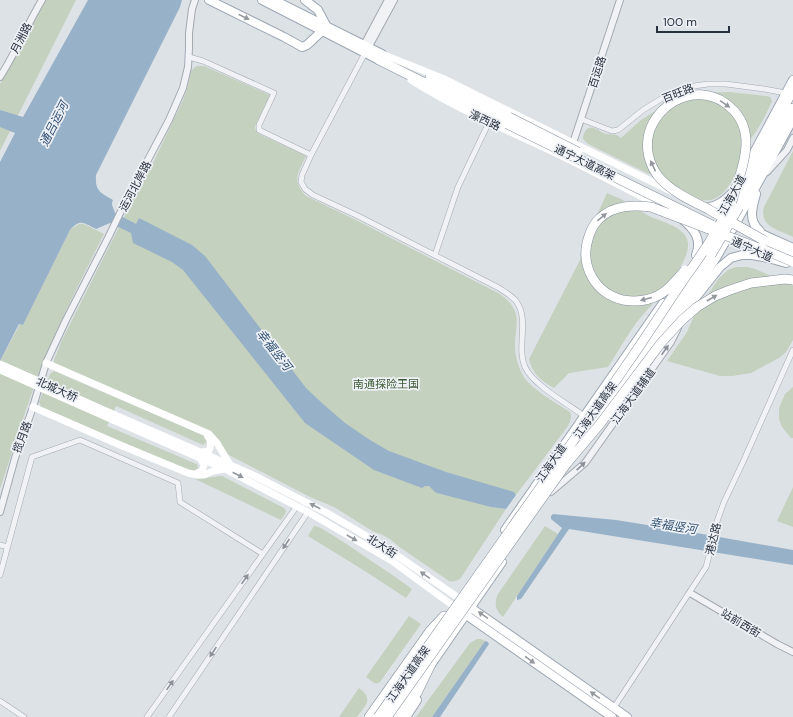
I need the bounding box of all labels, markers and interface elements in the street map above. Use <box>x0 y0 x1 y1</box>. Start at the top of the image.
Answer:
scale bar <box>657 8 729 34</box>
one-way arrow <box>238 14 249 20</box>
text: 100 m <box>663 14 697 30</box>
street label: 月洲路 <box>7 20 35 56</box>
street label: 百运路 <box>585 54 609 90</box>
street label: 百旺路 <box>660 81 696 105</box>
water label: 通吕运河 <box>36 97 73 149</box>
one-way arrow <box>720 100 730 108</box>
street label: 濠西路 <box>467 107 503 133</box>
street label: 通宁大道高架 <box>552 141 618 183</box>
street label: 运河北岸路 <box>116 158 154 214</box>
one-way arrow <box>650 160 656 172</box>
street label: 江海大道 <box>715 172 749 218</box>
one-way arrow <box>597 213 608 221</box>
street label: 通宁大道 <box>729 234 775 264</box>
one-way arrow <box>706 295 718 302</box>
one-way arrow <box>640 296 652 302</box>
water label: 幸福竖河 <box>253 326 296 375</box>
one-way arrow <box>661 345 669 355</box>
street label: 江海大道辅道 <box>608 365 658 427</box>
street label: 北城大桥 <box>34 374 80 404</box>
park label: 南通探险王国 <box>353 377 419 391</box>
street label: 江海大道高架 <box>570 379 620 441</box>
street label: 揽月路 <box>10 419 34 455</box>
street label: 江海大道 <box>533 441 569 485</box>
one-way arrow <box>576 462 585 471</box>
one-way arrow <box>232 472 244 479</box>
one-way arrow <box>309 503 321 510</box>
water label: 幸福竖河 <box>648 514 700 538</box>
street label: 港达路 <box>702 521 724 557</box>
street label: 北大街 <box>364 531 400 561</box>
one-way arrow <box>346 534 358 541</box>
one-way arrow <box>282 539 290 549</box>
one-way arrow <box>420 571 430 579</box>
one-way arrow <box>241 574 249 584</box>
street label: 站前西街 <box>719 606 763 640</box>
one-way arrow <box>478 611 488 619</box>
street label: 江海大道高架 <box>383 643 433 705</box>
one-way arrow <box>209 646 217 657</box>
one-way arrow <box>525 656 535 664</box>
one-way arrow <box>166 680 174 690</box>
one-way arrow <box>590 691 600 699</box>

